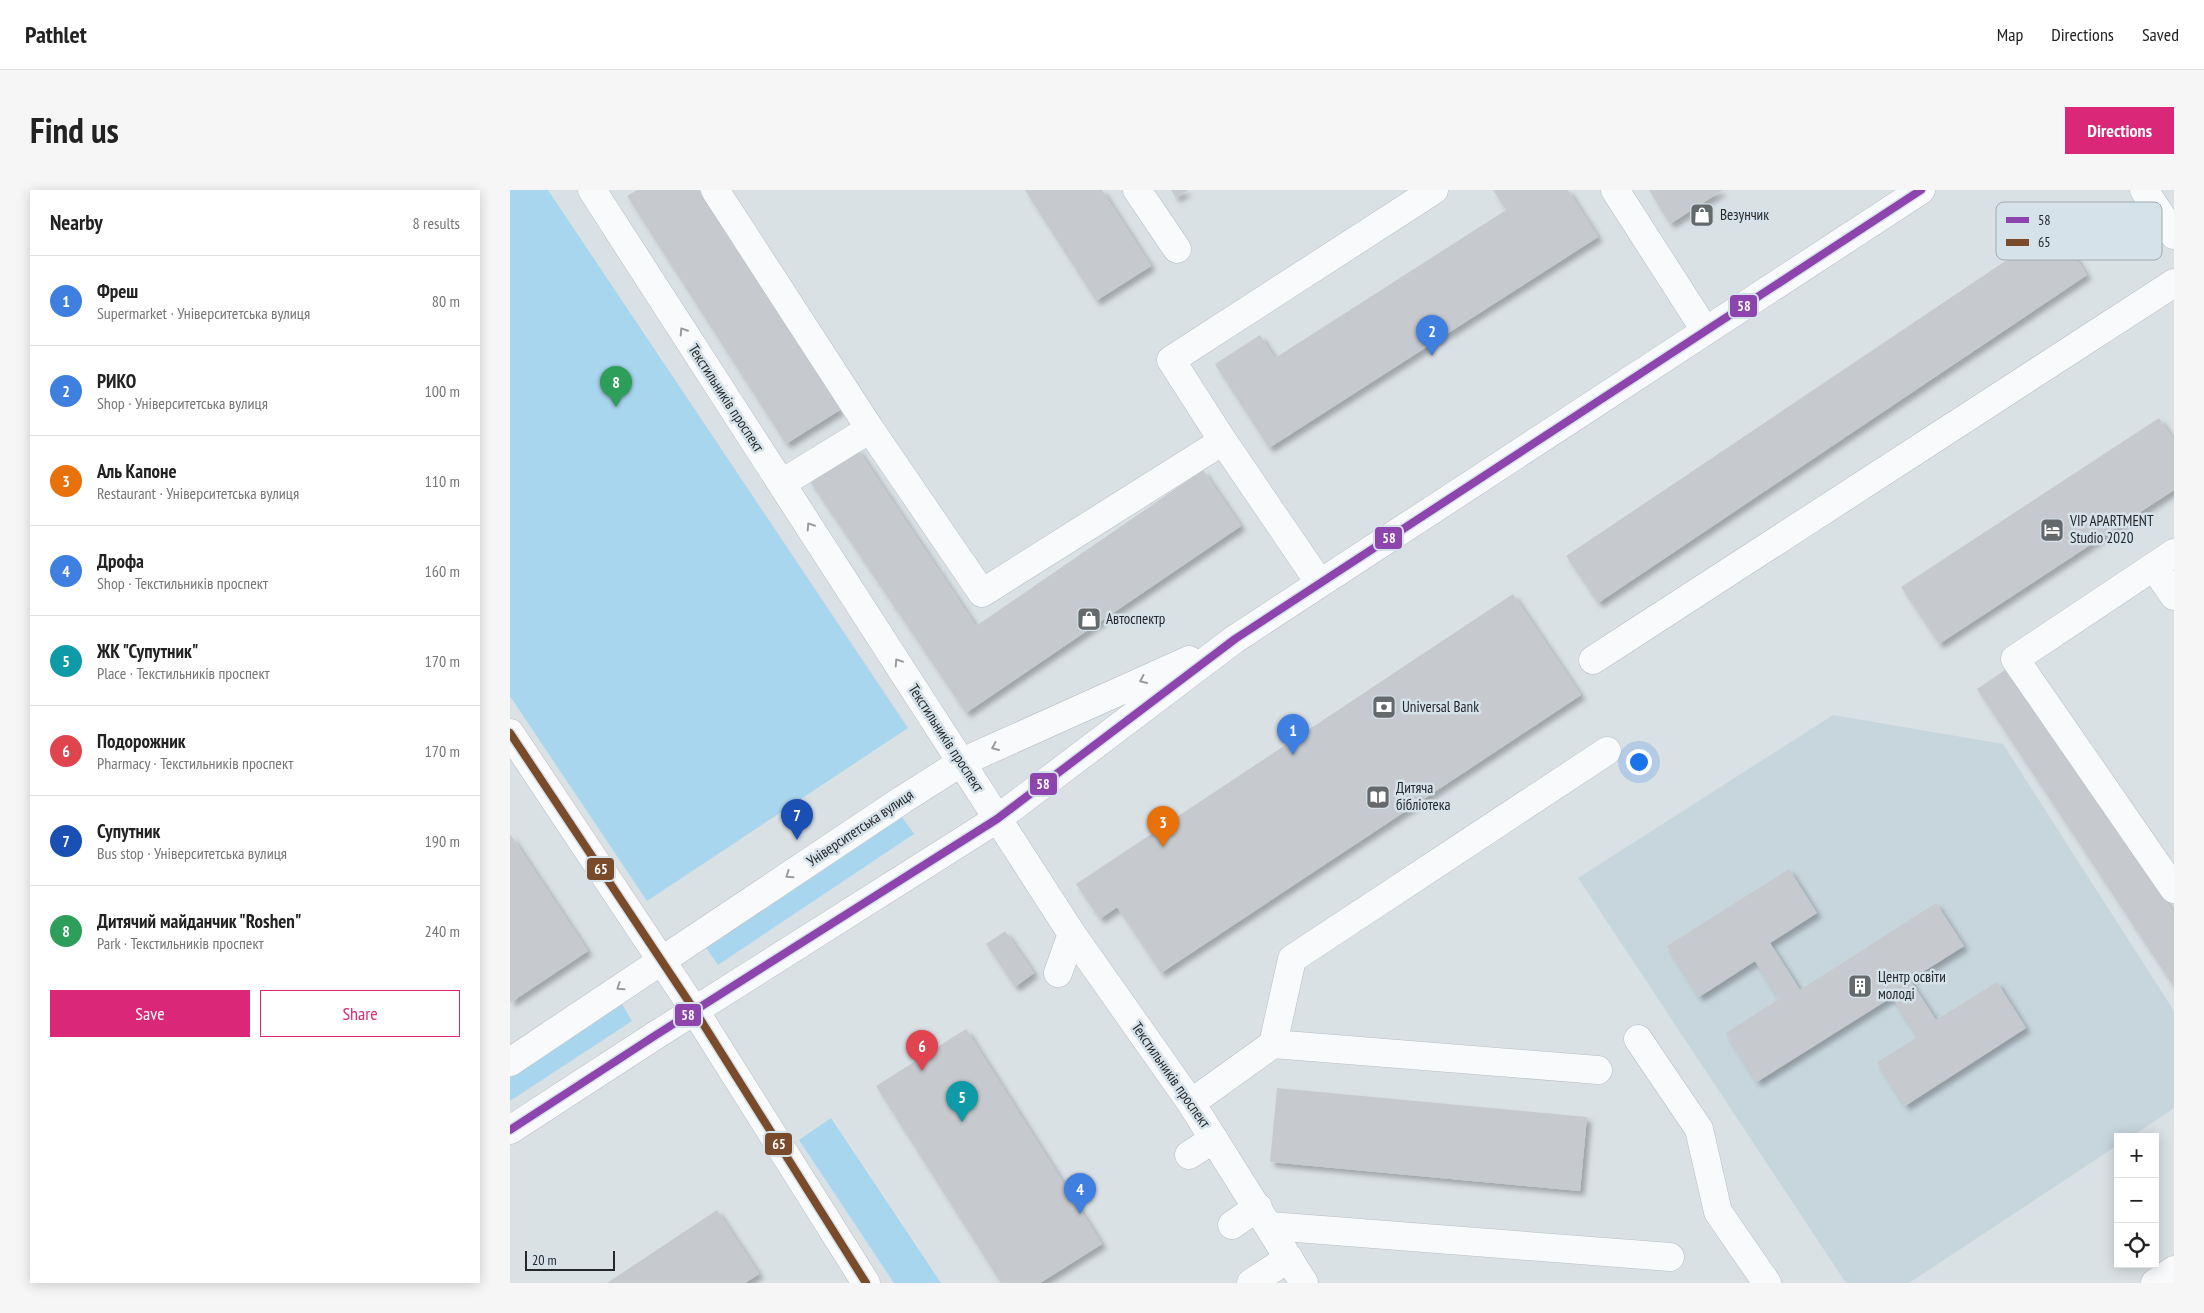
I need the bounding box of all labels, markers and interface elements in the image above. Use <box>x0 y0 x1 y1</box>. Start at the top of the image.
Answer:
text: Pathlet <box>25 19 87 50</box>
text: Map <box>1997 23 2023 46</box>
text: Directions <box>2051 23 2114 46</box>
text: Saved <box>2142 23 2179 46</box>
text: Find us <box>30 107 119 153</box>
button: Directions <box>2065 107 2174 154</box>
shop icon: Везунчик <box>1689 202 1715 228</box>
legend <box>1996 202 2162 260</box>
place label: Везунчик <box>1720 205 1769 224</box>
text: Nearby <box>50 209 103 236</box>
text: 58 <box>2038 211 2051 229</box>
text: 8 results <box>413 213 460 233</box>
text: 65 <box>2038 233 2051 251</box>
text: Фреш <box>97 279 138 303</box>
text: 1 <box>62 291 70 311</box>
text: 80 m <box>432 291 460 311</box>
line badge: 58 <box>1729 294 1758 318</box>
text: 58 <box>1737 297 1751 315</box>
text: Supermarket · Університетська вулиця <box>97 303 310 323</box>
pin: 2 <box>1416 315 1448 356</box>
one-way arrow <box>680 327 689 336</box>
street label: Текстильників проспект <box>684 340 768 455</box>
pin: 8 <box>600 366 632 407</box>
text: РИКО <box>97 369 136 393</box>
text: 2 <box>62 381 70 401</box>
text: 100 m <box>425 381 460 401</box>
text: Shop · Університетська вулиця <box>97 393 268 413</box>
text: Аль Капоне <box>97 459 177 483</box>
text: 3 <box>62 471 70 491</box>
text: 110 m <box>425 471 460 491</box>
text: Restaurant · Університетська вулиця <box>97 483 299 503</box>
place label: VIP APARTMENT Studio 2020 <box>2069 511 2154 547</box>
hotel icon: VIP APARTMENT Studio 2020 <box>2039 517 2065 543</box>
one-way arrow <box>806 522 816 531</box>
line badge: 58 <box>1374 526 1403 550</box>
text: 58 <box>1382 529 1396 547</box>
text: Дрофа <box>97 549 144 573</box>
text: 4 <box>62 561 70 581</box>
text: 160 m <box>425 561 460 581</box>
text: Shop · Текстильників проспект <box>97 573 268 593</box>
shop icon: Автоспектр <box>1076 606 1102 632</box>
place label: Автоспектр <box>1106 609 1165 628</box>
text: ЖК "Супутник" <box>97 639 198 663</box>
text: 5 <box>62 651 70 671</box>
text: 170 m <box>425 651 460 671</box>
one-way arrow <box>894 659 904 668</box>
text: Place · Текстильників проспект <box>97 663 270 683</box>
one-way arrow <box>1139 674 1148 685</box>
street label: Текстильників проспект <box>904 680 988 795</box>
bank icon: Universal Bank <box>1371 694 1397 720</box>
place label: Universal Bank <box>1402 697 1479 716</box>
pin: 1 <box>1277 714 1309 755</box>
text: Подорожник <box>97 729 186 753</box>
text: 6 <box>62 741 70 761</box>
text: 170 m <box>425 741 460 761</box>
one-way arrow <box>991 741 1000 752</box>
your location <box>1626 749 1652 775</box>
text: Pharmacy · Текстильників проспект <box>97 753 293 773</box>
line badge: 58 <box>1029 772 1058 796</box>
text: 58 <box>1036 775 1050 793</box>
place label: Дитяча бібліотека <box>1396 778 1451 814</box>
library icon: Дитяча бібліотека <box>1365 784 1391 810</box>
street label: Університетська вулиця <box>803 785 917 870</box>
pin: 7 <box>781 799 813 840</box>
pin: 3 <box>1147 806 1179 847</box>
text: Супутник <box>97 819 160 843</box>
text: 7 <box>62 831 70 851</box>
text: 190 m <box>425 831 460 851</box>
text: Bus stop · Університетська вулиця <box>97 843 287 863</box>
line badge: 65 <box>586 857 615 881</box>
text: 65 <box>594 860 608 878</box>
one-way arrow <box>785 869 795 878</box>
text: Дитячий майданчик "Roshen" <box>97 909 302 933</box>
text: 8 <box>62 921 70 941</box>
text: 240 m <box>425 921 460 941</box>
text: Park · Текстильників проспект <box>97 933 264 953</box>
place label: Центр освіти молоді <box>1878 967 1946 1003</box>
building icon: Центр освіти молоді <box>1847 973 1873 999</box>
one-way arrow <box>616 981 626 990</box>
button: Save <box>50 990 250 1037</box>
button: Share <box>260 990 460 1037</box>
line badge: 58 <box>674 1003 702 1027</box>
text: 58 <box>681 1006 695 1024</box>
street label: Текстильників проспект <box>1128 1018 1215 1131</box>
pin: 6 <box>906 1030 938 1071</box>
pin: 5 <box>946 1081 978 1122</box>
line badge: 65 <box>764 1132 793 1156</box>
map controls <box>2114 1133 2159 1268</box>
button: + <box>2114 1133 2159 1178</box>
text: 65 <box>772 1135 786 1153</box>
pin: 4 <box>1064 1173 1096 1214</box>
button: − <box>2114 1178 2159 1223</box>
button: locate <box>2114 1223 2159 1268</box>
scale bar <box>525 1248 615 1271</box>
text: 20 m <box>532 1251 557 1269</box>

